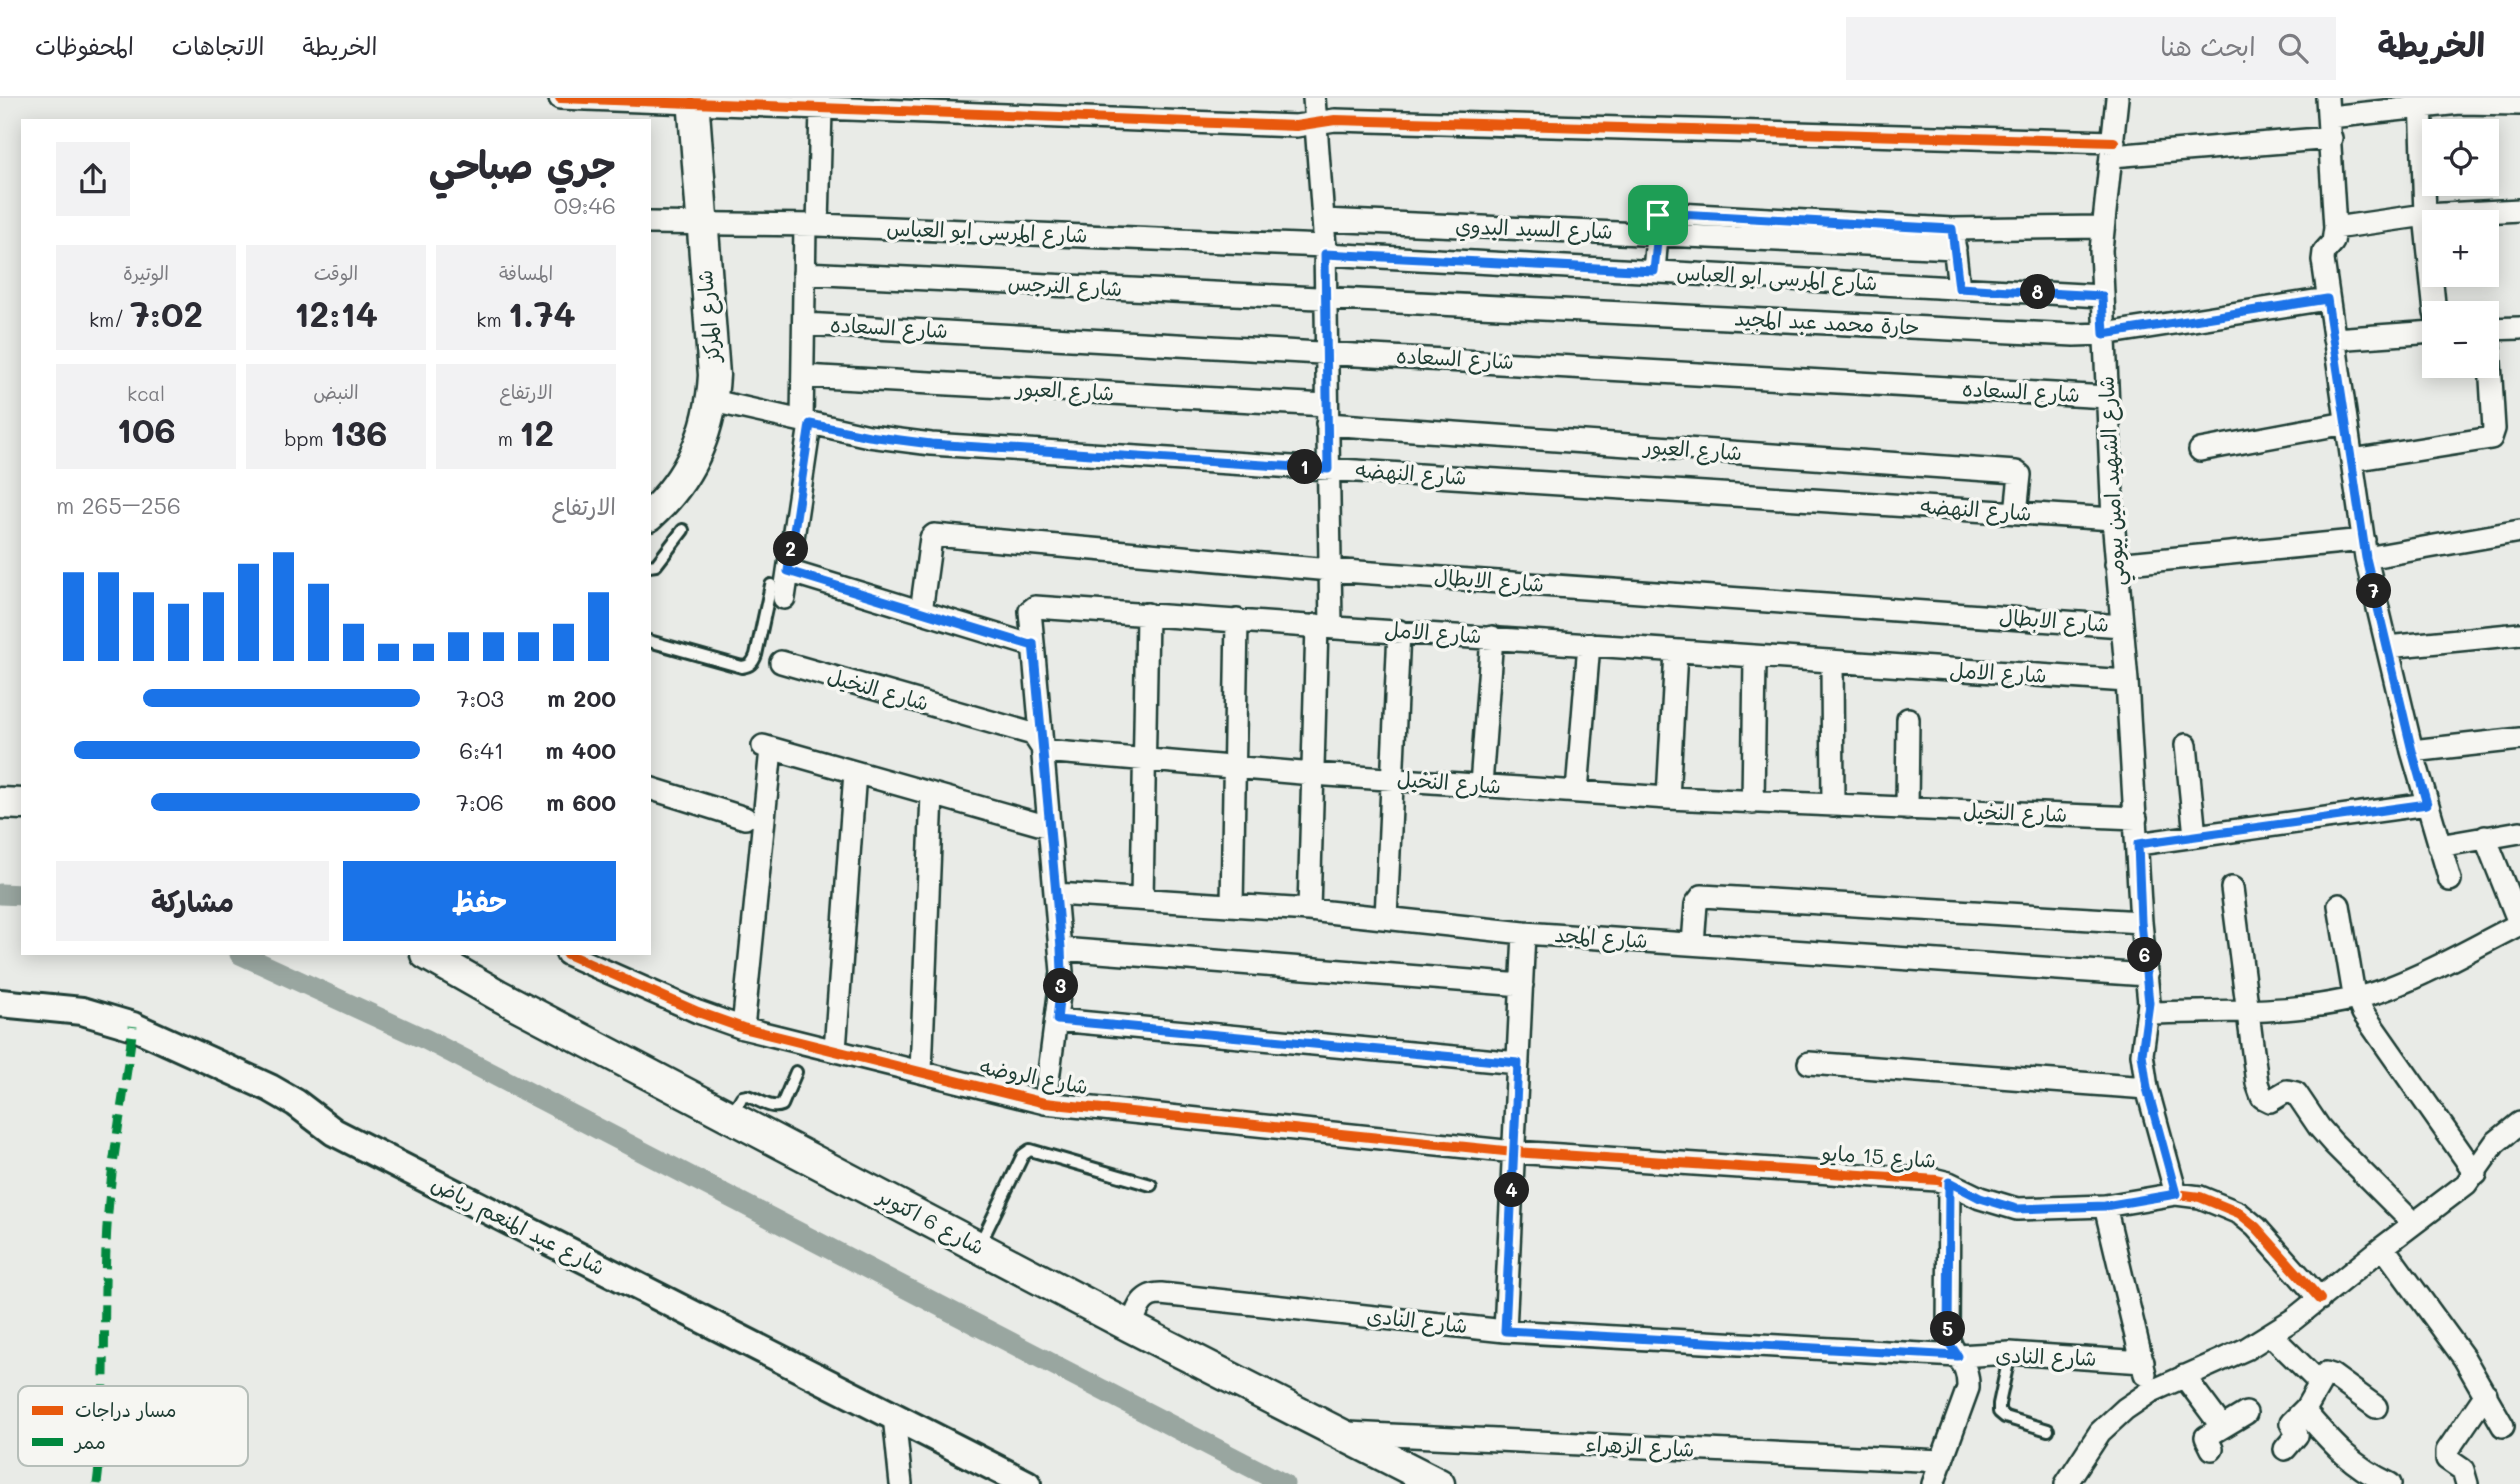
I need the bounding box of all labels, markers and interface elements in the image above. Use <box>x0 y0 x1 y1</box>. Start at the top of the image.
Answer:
search box <box>1846 17 2336 80</box>
text: الخريطة <box>2378 22 2485 65</box>
text: ابحث هنا <box>2160 29 2256 63</box>
icon: search <box>2274 29 2312 67</box>
text: المحفوظات <box>35 30 134 61</box>
text: الاتجاهات <box>172 30 265 61</box>
text: الخريطة <box>303 30 377 61</box>
map controls <box>2422 119 2499 378</box>
button: locate <box>2422 119 2499 196</box>
text: جري صباحي <box>429 139 616 189</box>
button: share <box>56 142 130 216</box>
pin <box>1628 185 1688 245</box>
text: 09:46 <box>554 190 616 220</box>
icon: arrive <box>1639 196 1677 234</box>
button: + <box>2422 210 2499 287</box>
street label: شارع السيد البدوي <box>1455 211 1613 247</box>
street label: شارع المرسى ابو العباس <box>886 213 1088 251</box>
street label: شارع المرسى ابو العباس <box>1676 258 1878 298</box>
text: الوتيرة <box>123 260 169 285</box>
text: الوقت <box>314 260 358 285</box>
text: المسافة <box>499 260 553 285</box>
street label: شارع النرجس <box>1007 268 1123 304</box>
street label: شارع المركز <box>690 269 728 365</box>
pin: 8 <box>2021 274 2056 310</box>
text: 8 <box>2032 279 2043 304</box>
text: 7:02 <box>130 290 203 336</box>
text: 12:14 <box>294 290 378 336</box>
text: 1.74 <box>508 290 576 336</box>
button: − <box>2422 301 2499 378</box>
street label: حارة محمد عبد المجيد <box>1734 303 1920 341</box>
text: /km <box>89 307 130 332</box>
text: km <box>476 307 508 332</box>
street label: شارع السعاده <box>829 310 949 346</box>
street label: شارع السعاده <box>1395 341 1515 377</box>
street label: شارع العبور <box>1013 373 1115 409</box>
street label: شارع السعاده <box>1961 374 2081 410</box>
street label: شارع الشهيد امين بيومي <box>2092 375 2136 587</box>
text: النبض <box>313 379 359 404</box>
text: الارتفاع <box>499 379 553 404</box>
text: kcal <box>127 381 165 406</box>
text: 106 <box>116 406 176 452</box>
text: 136 <box>330 409 387 455</box>
text: 12 <box>519 409 554 455</box>
text: bpm <box>285 426 330 451</box>
text: m <box>498 426 519 451</box>
street label: شارع العبور <box>1641 431 1743 468</box>
pin: 1 <box>1288 450 1322 484</box>
text: 1 <box>1300 454 1309 479</box>
street label: شارع النهضه <box>1354 455 1468 493</box>
text: 256–265 m <box>56 490 181 520</box>
text: الارتفاع <box>552 491 616 521</box>
street label: شارع النهضه <box>1919 491 2033 529</box>
pin: 2 <box>774 532 808 566</box>
text: 2 <box>785 536 796 561</box>
street label: شارع الابطال <box>1433 562 1545 600</box>
pin: 7 <box>2356 574 2392 608</box>
text: 7 <box>2368 578 2379 603</box>
street label: شارع الابطال <box>1998 602 2110 640</box>
street label: شارع الامل <box>1383 615 1483 651</box>
street label: شارع الامل <box>1949 655 2047 691</box>
street label: شارع النخيل <box>824 661 932 719</box>
text: 7:03 <box>456 683 504 713</box>
text: 200 m <box>547 683 616 713</box>
text: 6:41 <box>459 735 504 765</box>
text: 400 m <box>545 735 616 765</box>
street label: شارع النخيل <box>1396 764 1502 802</box>
text: 7:06 <box>456 787 504 817</box>
text: 600 m <box>546 787 616 817</box>
street label: شارع النخيل <box>1962 796 2068 830</box>
button: مشاركة <box>56 861 329 941</box>
button: حفظ <box>343 861 616 941</box>
street label: شارع المجد <box>1553 920 1649 956</box>
pin: 6 <box>2128 938 2162 972</box>
text: 6 <box>2139 942 2150 967</box>
pin: 3 <box>1044 968 1078 1004</box>
text: 3 <box>1055 973 1066 998</box>
street label: شارع الروضه <box>977 1052 1091 1102</box>
street label: شارع 15 مايو <box>1819 1138 1937 1176</box>
street label: شارع عبد المنعم رياض <box>426 1169 610 1284</box>
pin: 4 <box>1494 1172 1530 1208</box>
text: 4 <box>1505 1177 1518 1202</box>
street label: شارع 6 اكتوبر <box>871 1181 989 1263</box>
street label: شارع النادى <box>1365 1301 1469 1341</box>
pin: 5 <box>1930 1312 1966 1346</box>
text: 5 <box>1942 1316 1953 1341</box>
street label: شارع النادى <box>1995 1340 2097 1374</box>
legend <box>18 1386 248 1466</box>
text: مسار دراجات <box>75 1397 176 1422</box>
text: ممر <box>73 1429 106 1454</box>
street label: شارع الزهراء <box>1585 1429 1695 1465</box>

